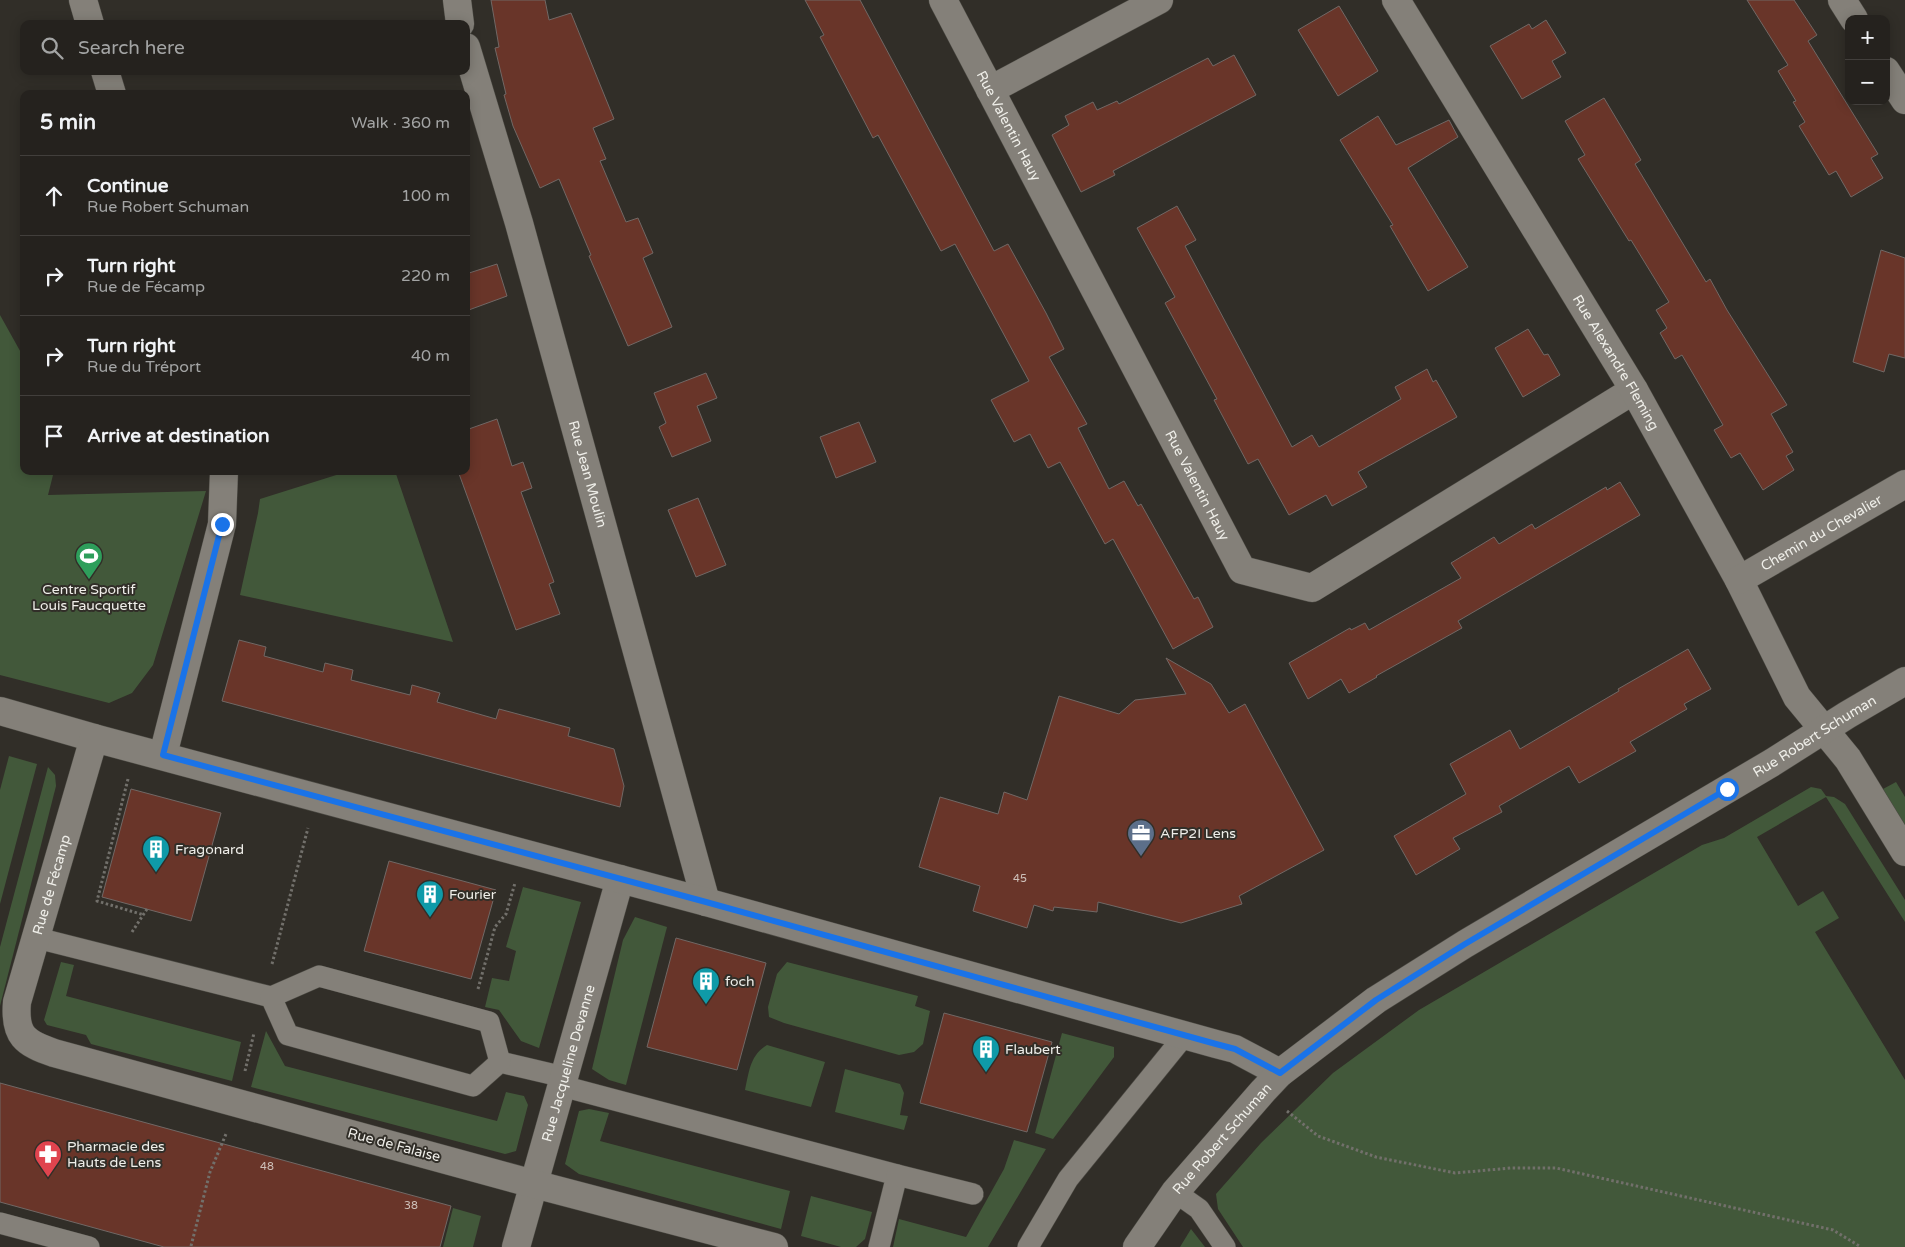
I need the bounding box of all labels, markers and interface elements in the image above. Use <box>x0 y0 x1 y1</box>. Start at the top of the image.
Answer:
map controls <box>1845 15 1890 105</box>
button: + <box>1845 15 1890 60</box>
search box <box>20 20 470 75</box>
icon: search <box>38 34 66 62</box>
text: Search here <box>78 37 185 59</box>
button: − <box>1845 60 1890 105</box>
street label: Rue Valentin Hauy <box>973 68 1045 184</box>
text: 5 min <box>40 110 96 135</box>
text: Walk · 360 m <box>351 113 450 133</box>
text: Continue <box>87 175 169 197</box>
icon: ahead <box>40 182 68 210</box>
text: 100 m <box>401 186 450 206</box>
text: Rue Robert Schuman <box>87 197 249 217</box>
text: Turn right <box>87 255 175 277</box>
icon: right <box>40 262 68 290</box>
text: 220 m <box>401 266 450 286</box>
text: Rue de Fécamp <box>87 277 205 297</box>
street label: Rue Alexandre Fleming <box>1569 291 1663 433</box>
text: Turn right <box>87 335 175 357</box>
icon: right <box>40 342 68 370</box>
text: 40 m <box>411 346 450 366</box>
text: Rue du Tréport <box>87 357 201 377</box>
street label: Rue Jean Moulin <box>565 418 611 529</box>
icon: arrive <box>40 422 68 450</box>
text: Arrive at destination <box>87 425 270 447</box>
street label: Rue Valentin Hauy <box>1162 427 1234 544</box>
street label: Chemin du Chevalier <box>1758 490 1886 574</box>
route end <box>211 513 234 536</box>
sports icon: Centre Sportif Louis Faucquette <box>74 541 104 580</box>
place label: Centre Sportif Louis Faucquette <box>32 581 146 614</box>
street label: Rue Robert Schuman <box>1750 691 1879 781</box>
route start <box>1716 778 1739 801</box>
office icon: AFP2I Lens <box>1126 818 1156 857</box>
place label: AFP2I Lens <box>1160 825 1236 842</box>
street label: Rue de Fécamp <box>29 832 74 937</box>
building icon: Fragonard <box>141 834 171 873</box>
place label: Fragonard <box>175 841 244 858</box>
house number: 45 <box>1013 872 1027 885</box>
building icon: Fourier <box>415 879 445 918</box>
place label: Fourier <box>449 886 497 903</box>
building icon: foch <box>691 966 721 1005</box>
place label: foch <box>725 973 754 990</box>
street label: Rue Jacqueline Devanne <box>538 983 598 1144</box>
building icon: Flaubert <box>971 1034 1001 1073</box>
place label: Flaubert <box>1005 1041 1061 1058</box>
street label: Rue Robert Schuman <box>1169 1079 1275 1198</box>
street label: Rue de Falaise <box>346 1124 442 1166</box>
place label: Pharmacie des Hauts de Lens <box>67 1138 165 1171</box>
pharmacy icon: Pharmacie des Hauts de Lens <box>33 1139 63 1178</box>
house number: 48 <box>260 1160 274 1173</box>
house number: 38 <box>404 1199 418 1212</box>

